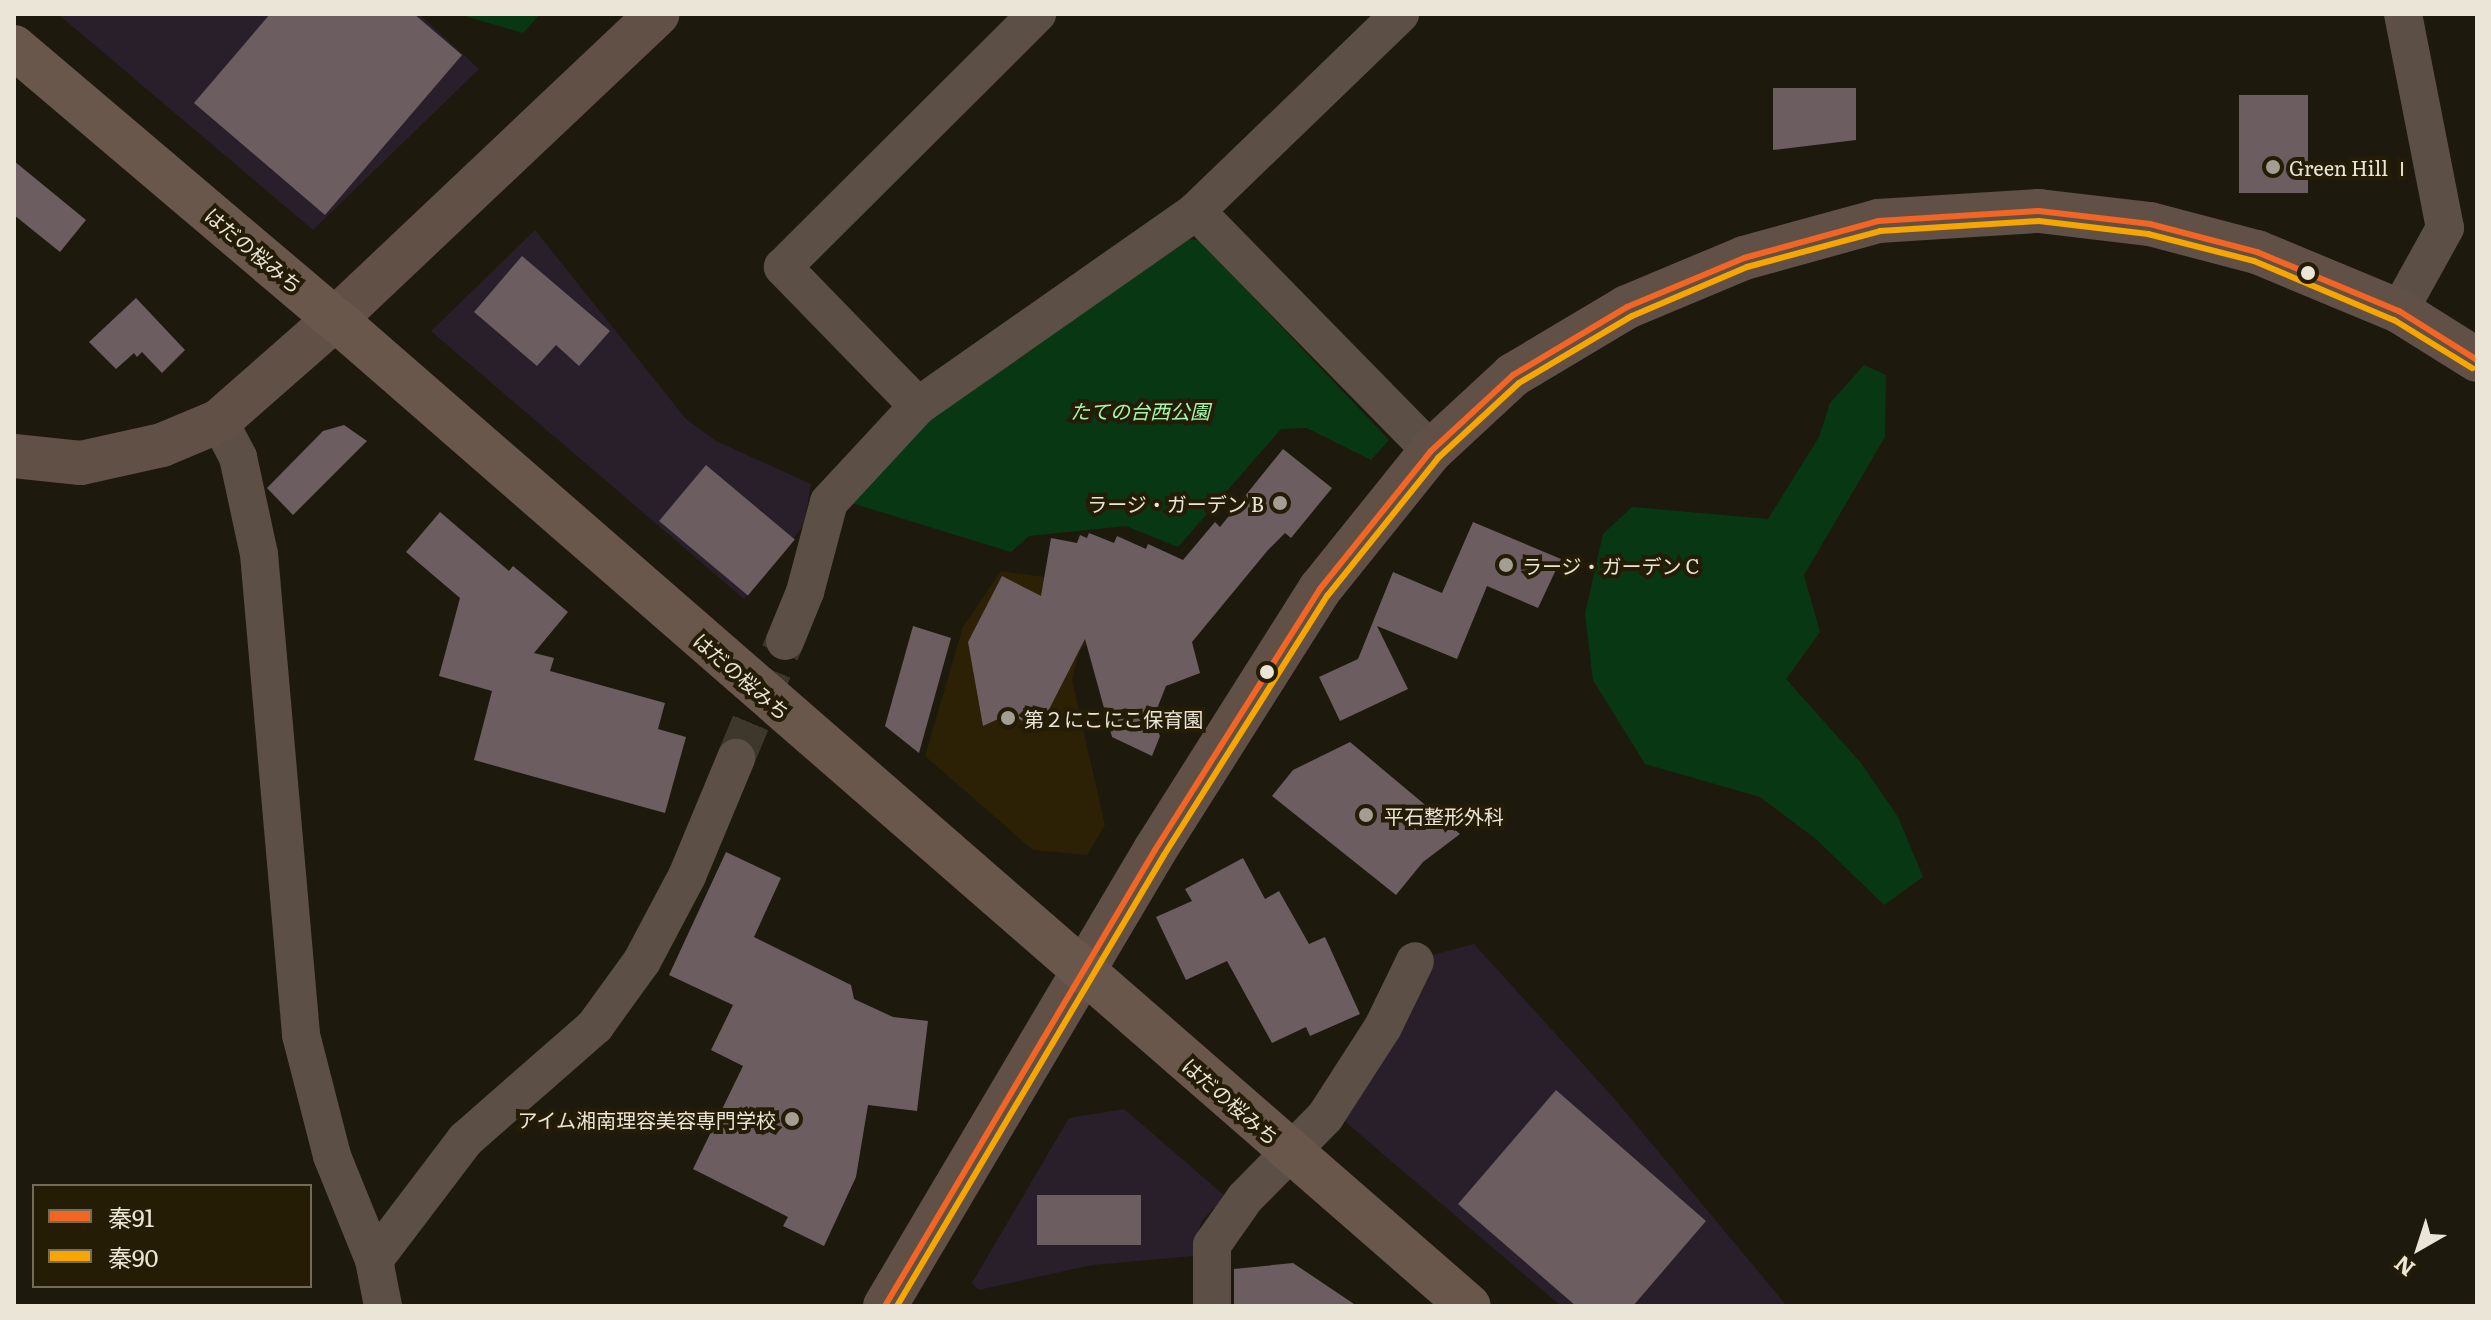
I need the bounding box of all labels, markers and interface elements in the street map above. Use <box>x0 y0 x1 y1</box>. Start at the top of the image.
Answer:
place label: Green Hill Ⅰ <box>2289 155 2412 179</box>
marker: Green Hill Ⅰ <box>2264 158 2282 176</box>
street label: はだの桜みち <box>200 202 308 298</box>
unlabelled marker <box>2300 265 2316 281</box>
park label: たての台西公園 <box>1070 398 1210 422</box>
place label: ラージ・ガーデン B <box>1087 491 1264 515</box>
marker: ラージ・ガーデン B <box>1271 494 1289 512</box>
place label: ラージ・ガーデン C <box>1522 553 1700 577</box>
marker: ラージ・ガーデン C <box>1497 556 1515 574</box>
street label: はだの桜みち <box>689 628 795 724</box>
unlabelled marker <box>1259 664 1275 680</box>
place label: 第２にこにこ保育園 <box>1024 706 1204 730</box>
marker: 第２にこにこ保育園 <box>999 709 1017 727</box>
place label: 平石整形外科 <box>1384 803 1504 827</box>
marker: 平石整形外科 <box>1355 804 1377 826</box>
street label: はだの桜みち <box>1178 1053 1284 1149</box>
place label: アイム湘南理容美容専門学校 <box>516 1107 776 1131</box>
marker: アイム湘南理容美容専門学校 <box>783 1110 801 1128</box>
legend <box>32 1184 312 1288</box>
text: 秦91 <box>108 1199 154 1234</box>
north arrow <box>2379 1208 2459 1288</box>
text: 秦90 <box>108 1239 158 1274</box>
text: N <box>2386 1248 2421 1286</box>

